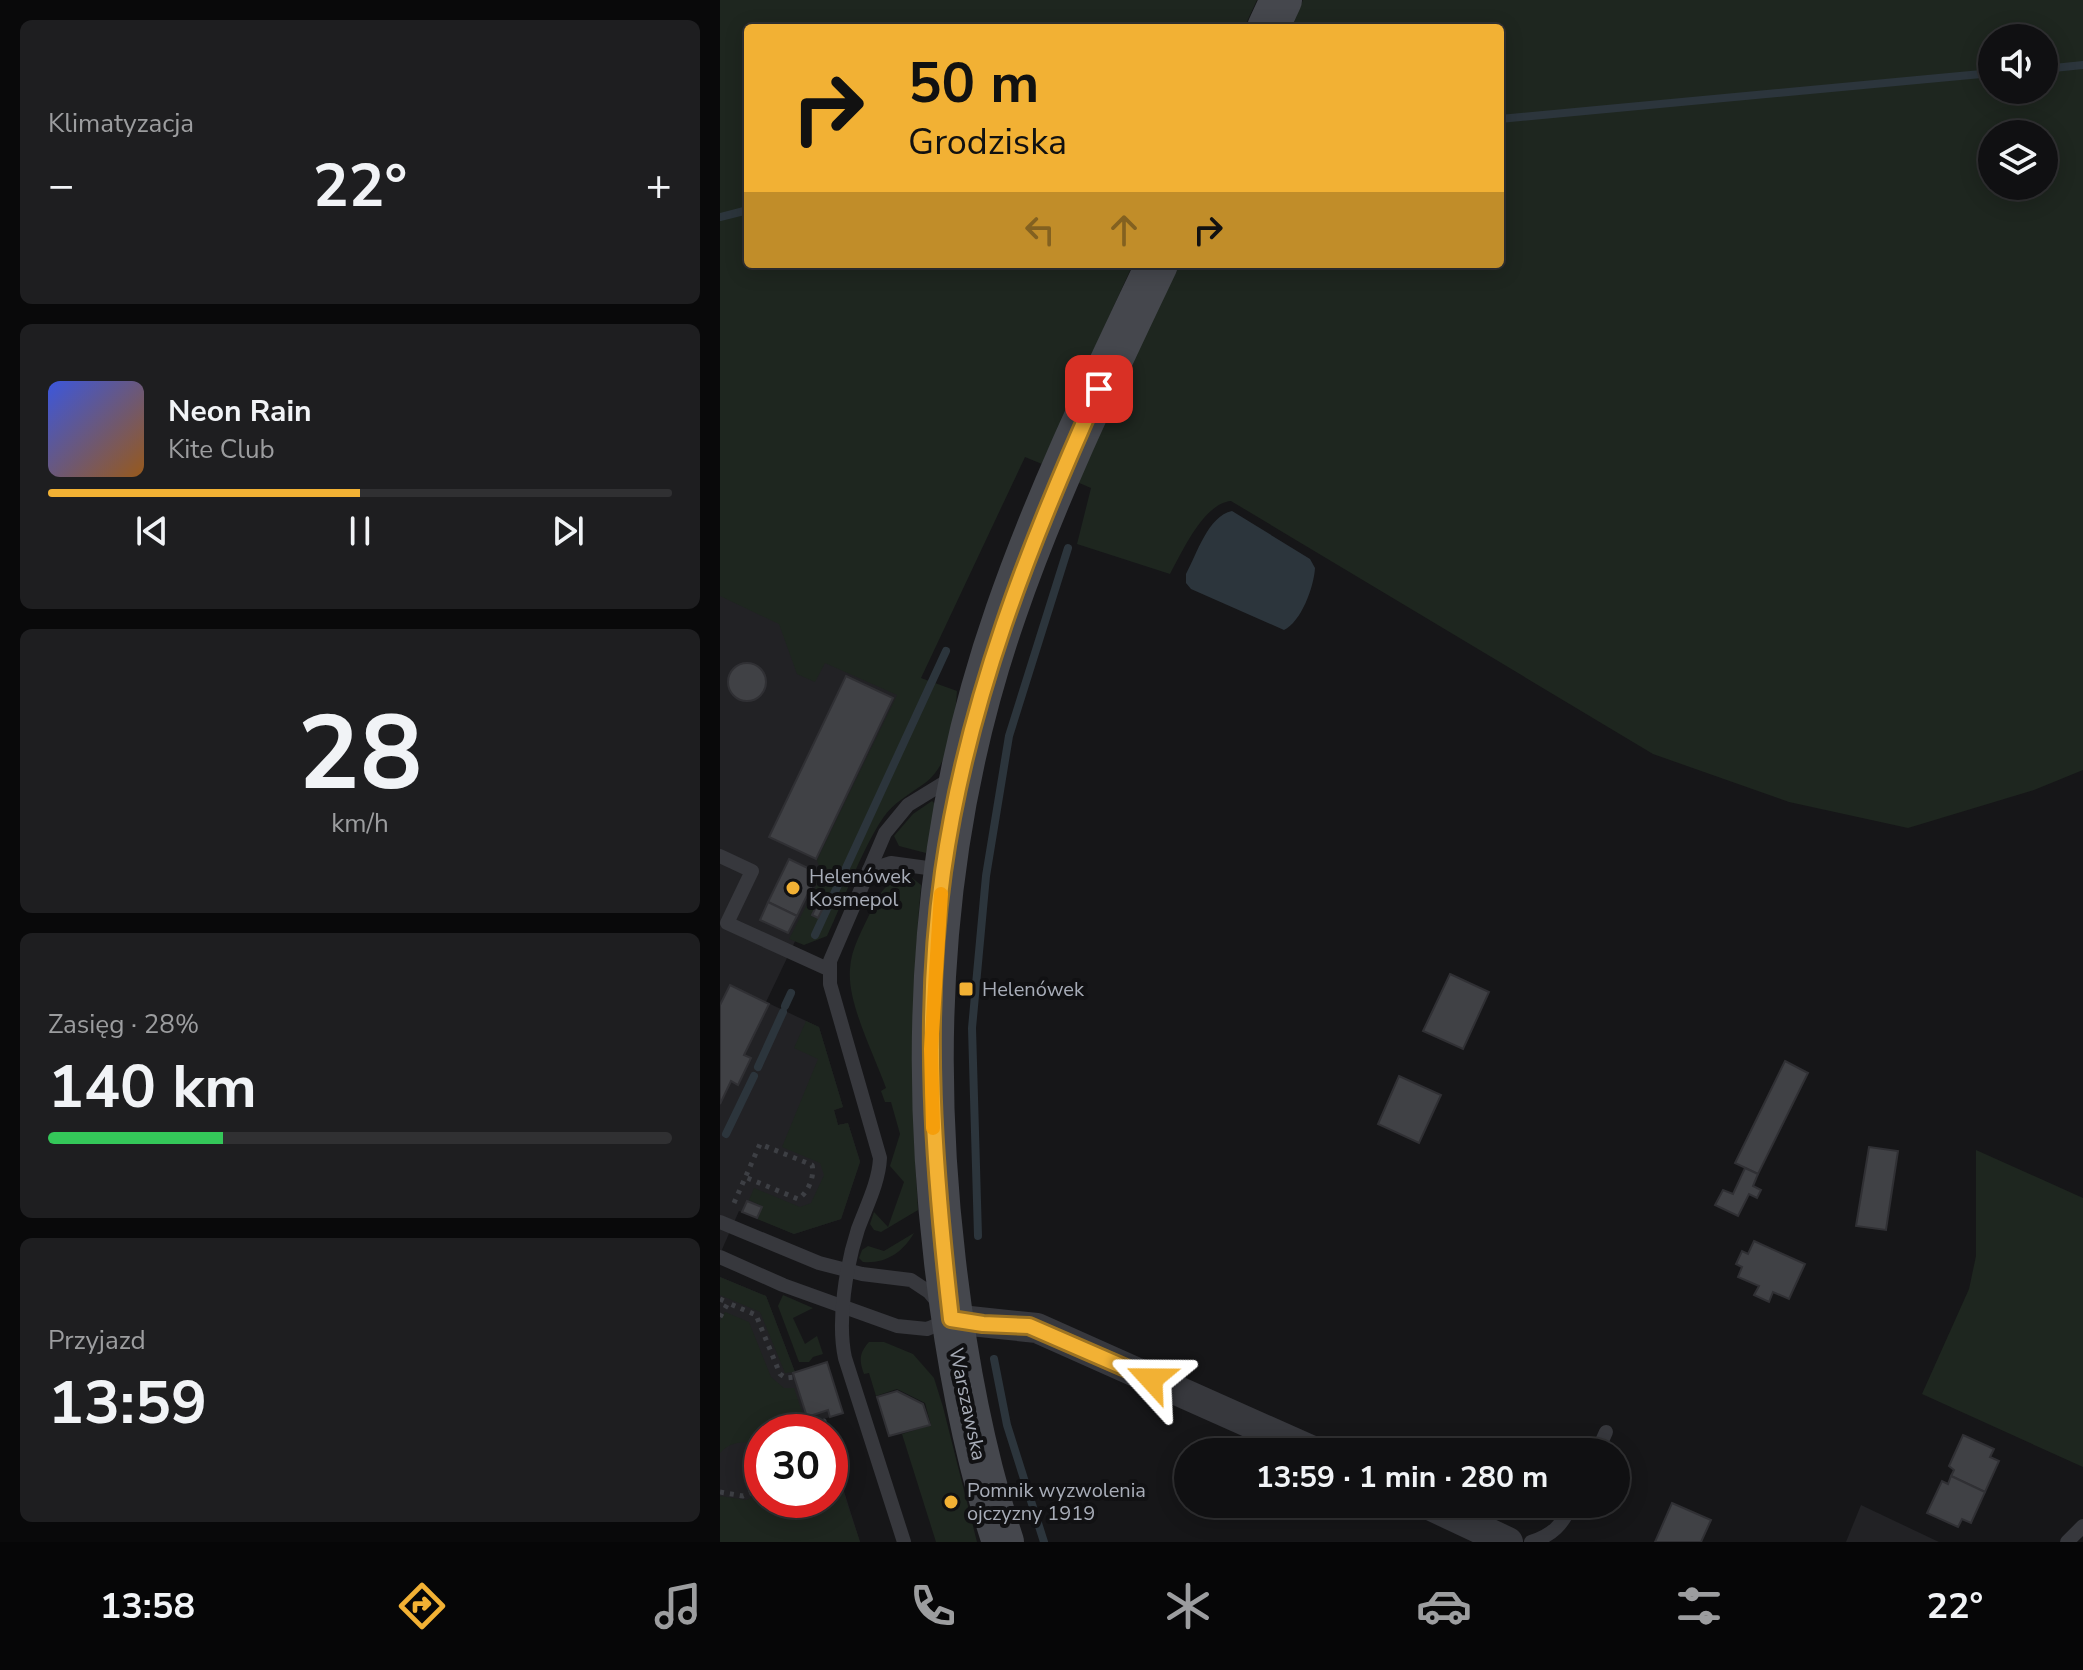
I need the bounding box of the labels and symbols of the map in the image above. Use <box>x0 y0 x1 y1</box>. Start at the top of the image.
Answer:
pin <box>1065 355 1133 423</box>
place label: Helenówek Kosmepol <box>809 863 912 913</box>
marker: Helenówek Kosmepol <box>784 879 802 897</box>
place label: Helenówek <box>982 976 1085 1003</box>
marker: Helenówek <box>957 980 975 998</box>
position arrow <box>1109 1337 1193 1421</box>
street label: Warszawska <box>942 1345 993 1463</box>
speed limit sign: 30 <box>744 1414 848 1518</box>
place label: Pomnik wyzwolenia ojczyzny 1919 <box>967 1477 1146 1527</box>
marker: Pomnik wyzwolenia ojczyzny 1919 <box>942 1493 960 1511</box>

